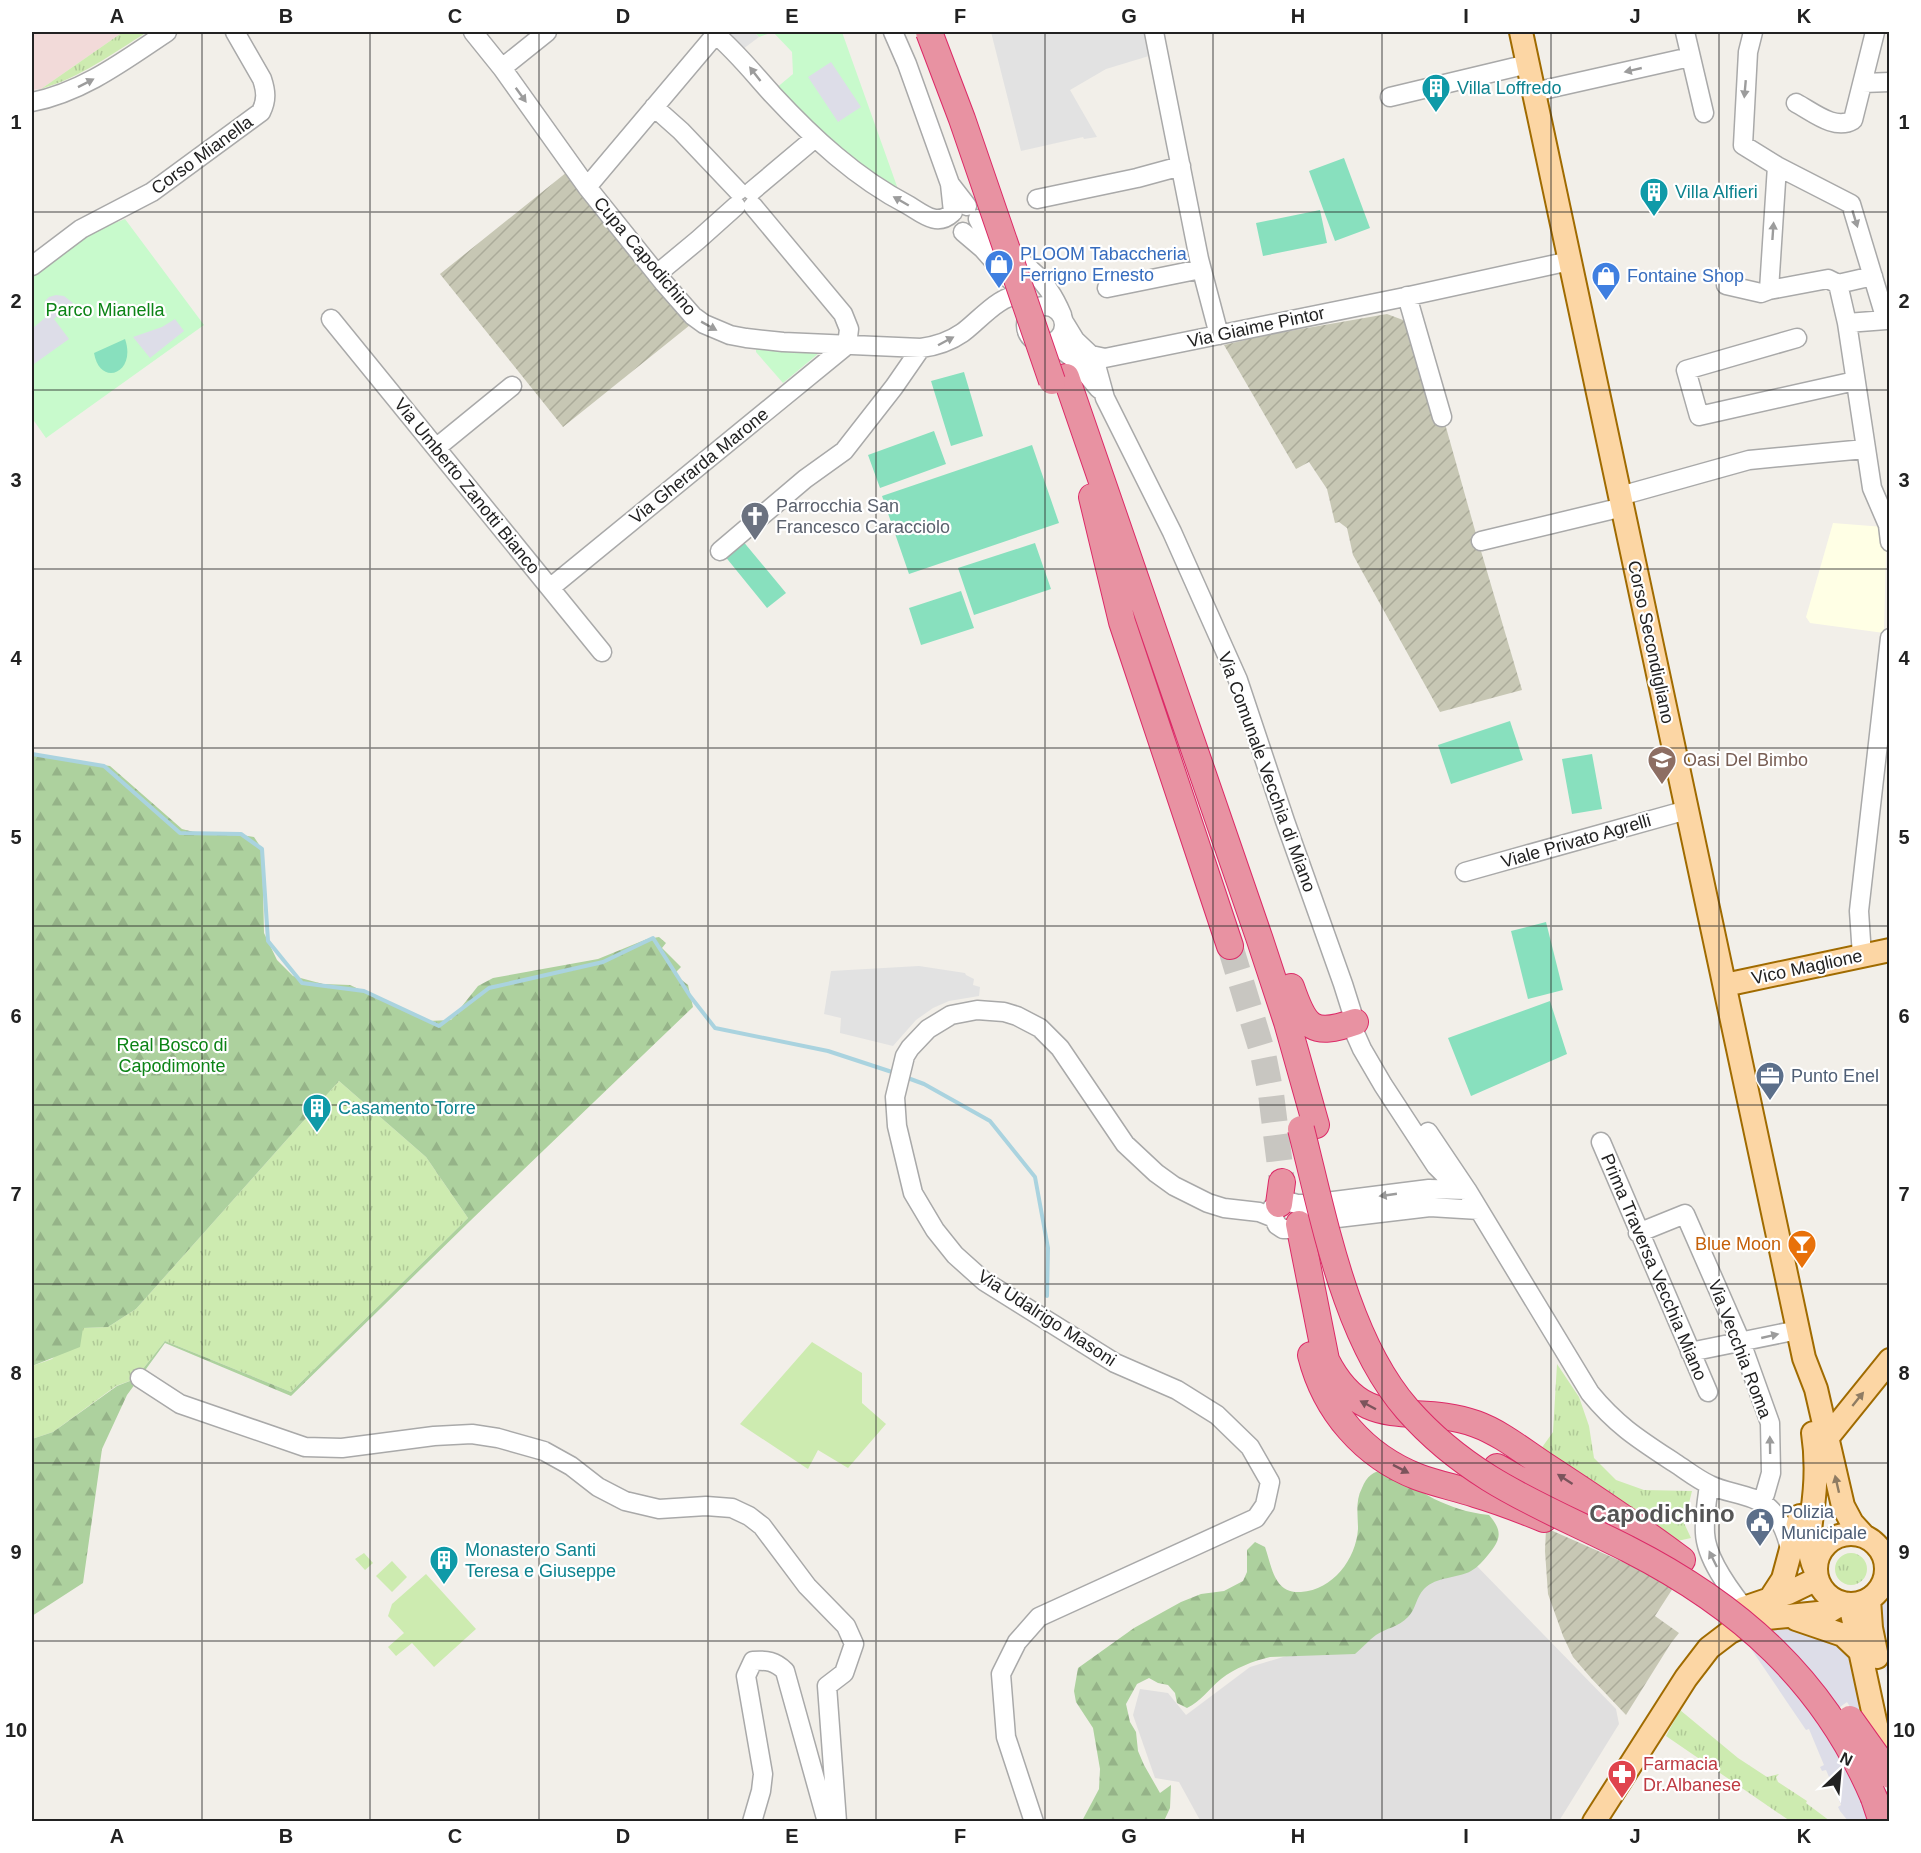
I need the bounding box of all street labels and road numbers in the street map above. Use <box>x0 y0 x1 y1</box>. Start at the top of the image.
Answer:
street label: Corso Mianella <box>148 111 257 198</box>
street label: Cupa Capodichino <box>590 193 700 319</box>
street label: Via Giaime Pintor <box>1186 303 1326 351</box>
street label: Via Umberto Zanotti Bianco <box>390 394 544 578</box>
street label: Via Gherarda Marone <box>626 404 772 528</box>
street label: Corso Secondigliano <box>1624 559 1678 725</box>
street label: Via Comunale Vecchia di Miano <box>1214 649 1320 895</box>
street label: Viale Privato Agrelli <box>1499 810 1653 872</box>
street label: Vico Maglione <box>1750 945 1864 989</box>
street label: Prima Traversa Vecchia Miano <box>1597 1151 1711 1383</box>
street label: Via Udalrigo Masoni <box>974 1266 1120 1370</box>
street label: Via Vecchia Roma <box>1704 1277 1776 1422</box>

